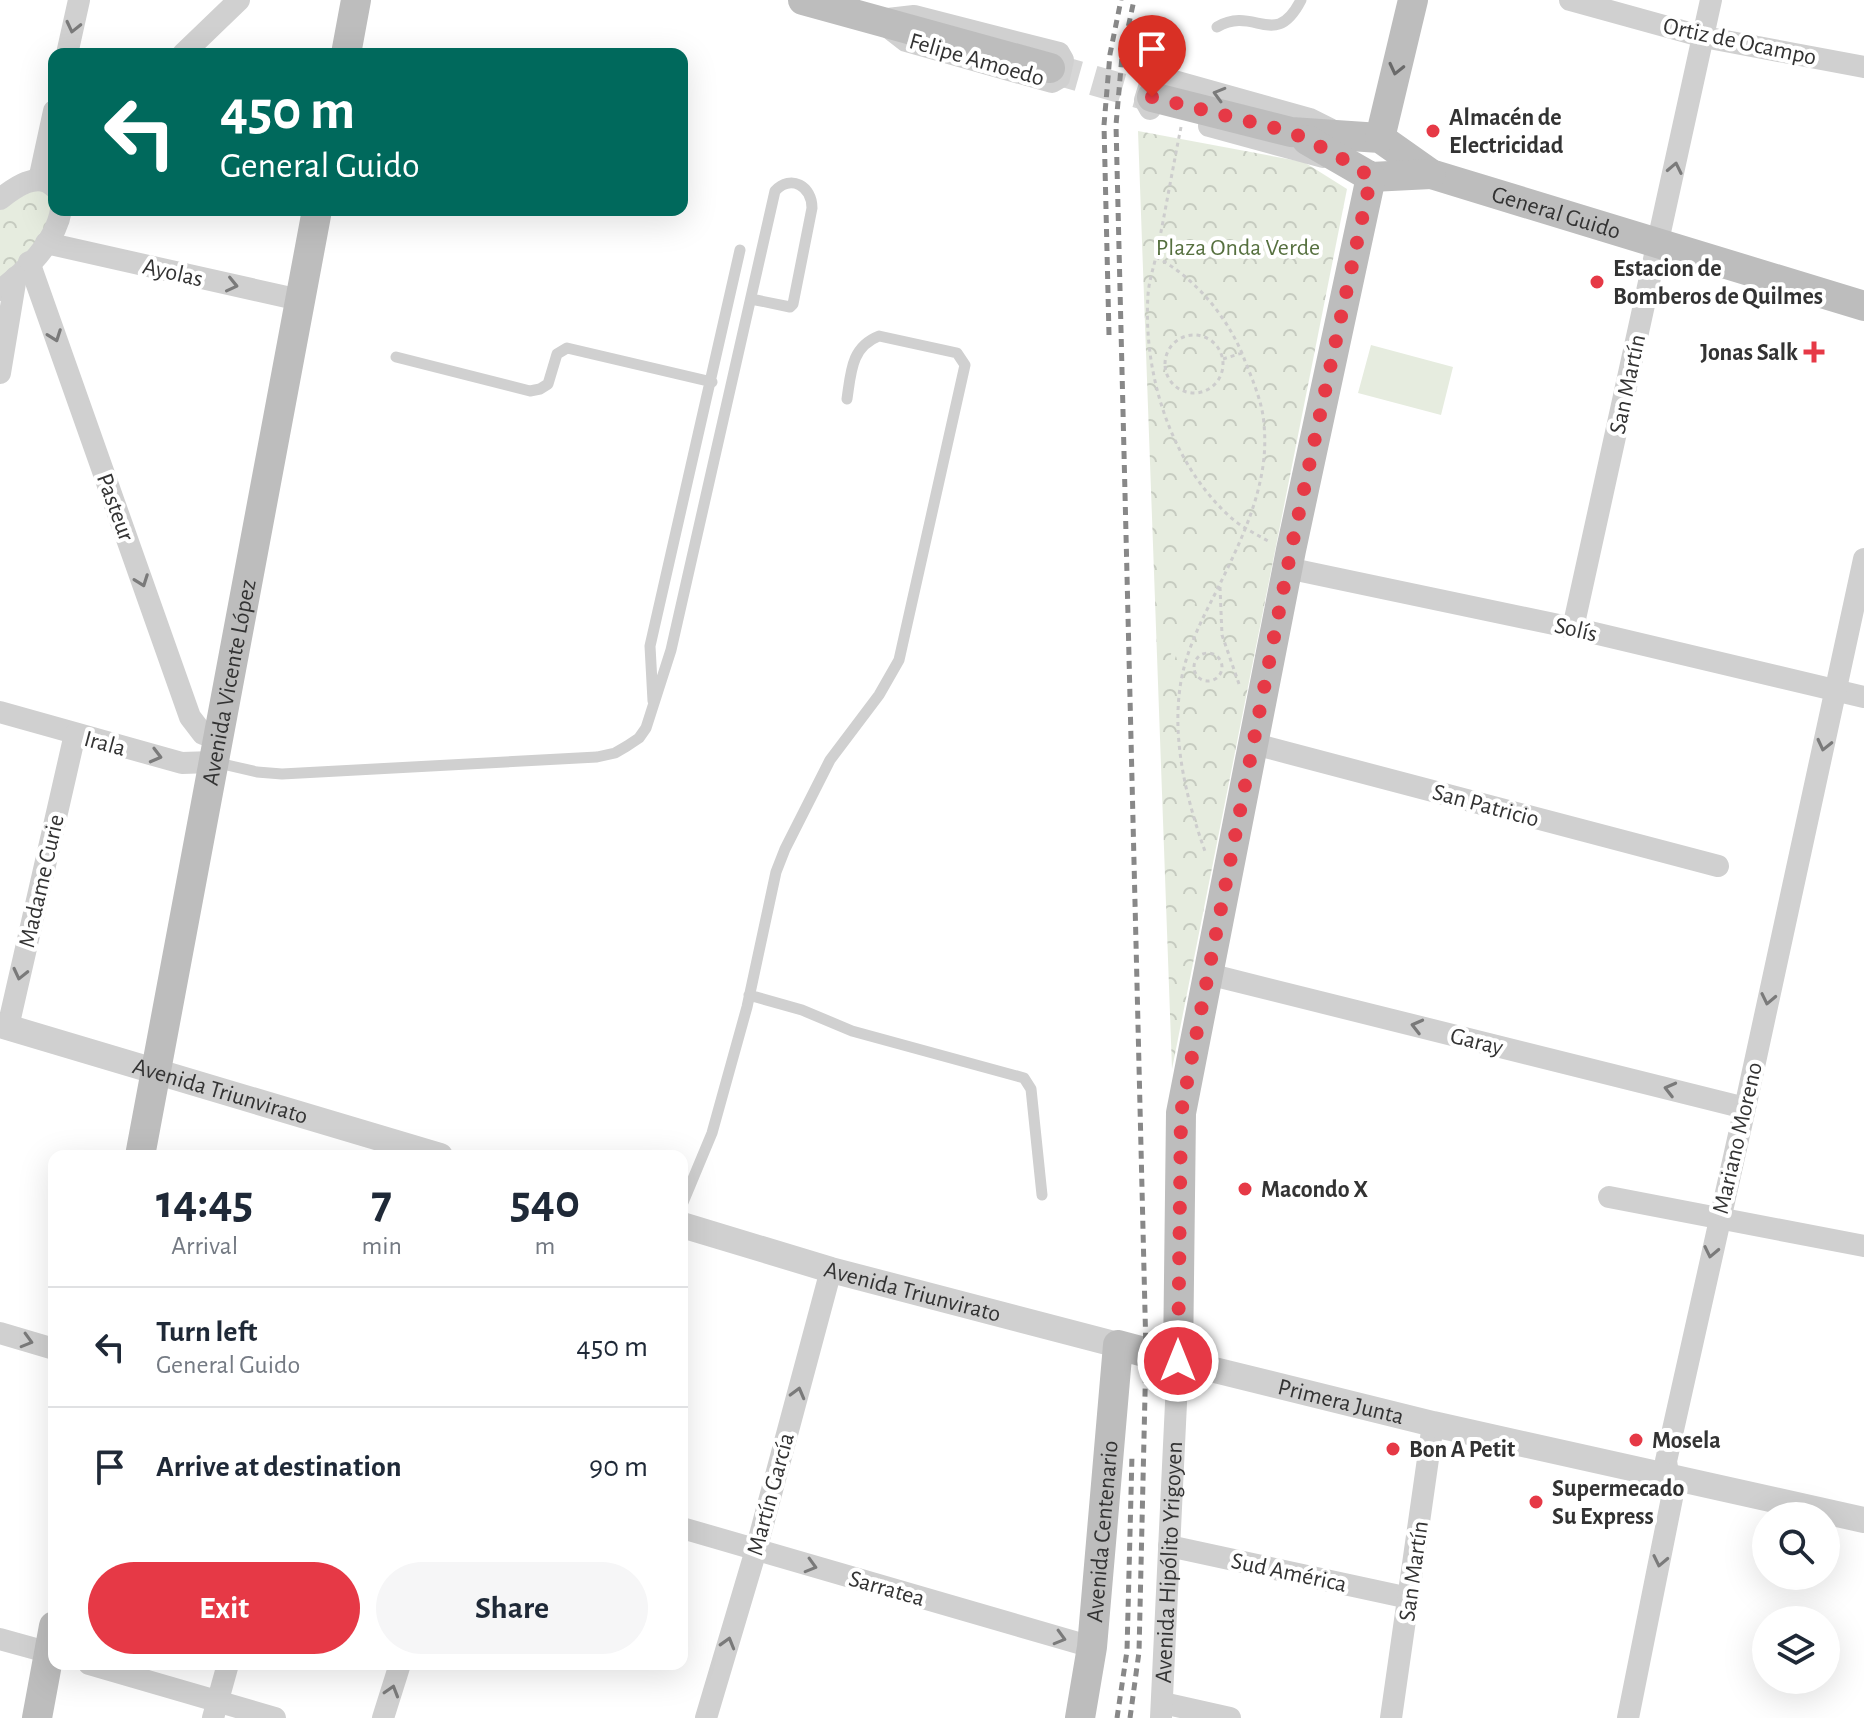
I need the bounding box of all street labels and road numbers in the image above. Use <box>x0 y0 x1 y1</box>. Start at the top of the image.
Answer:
street label: Ortiz de Ocampo <box>1661 14 1819 70</box>
street label: Felipe Amoedo <box>906 29 1047 91</box>
street label: General Guido <box>1489 182 1623 244</box>
street label: Ayolas <box>140 254 205 292</box>
street label: San Martín <box>1606 332 1650 436</box>
street label: Pasteur <box>92 470 138 545</box>
street label: Avenida Vicente López <box>199 577 261 787</box>
street label: Solís <box>1552 613 1600 647</box>
street label: Irala <box>81 727 128 761</box>
street label: San Patricio <box>1430 780 1542 832</box>
street label: Madame Curie <box>15 812 69 950</box>
street label: Garay <box>1448 1024 1506 1060</box>
street label: Avenida Triunvirato <box>130 1054 311 1129</box>
street label: Mariano Moreno <box>1709 1060 1767 1216</box>
street label: Avenida Triunvirato <box>822 1258 1003 1327</box>
street label: Primera Junta <box>1275 1375 1406 1429</box>
street label: Martín García <box>743 1430 799 1558</box>
street label: Avenida Centenario <box>1083 1440 1123 1623</box>
street label: Avenida Hipólito Yrigoyen <box>1152 1441 1187 1684</box>
street label: San Martín <box>1395 1519 1433 1623</box>
street label: Sud América <box>1229 1549 1349 1597</box>
street label: Sarratea <box>846 1567 927 1611</box>

